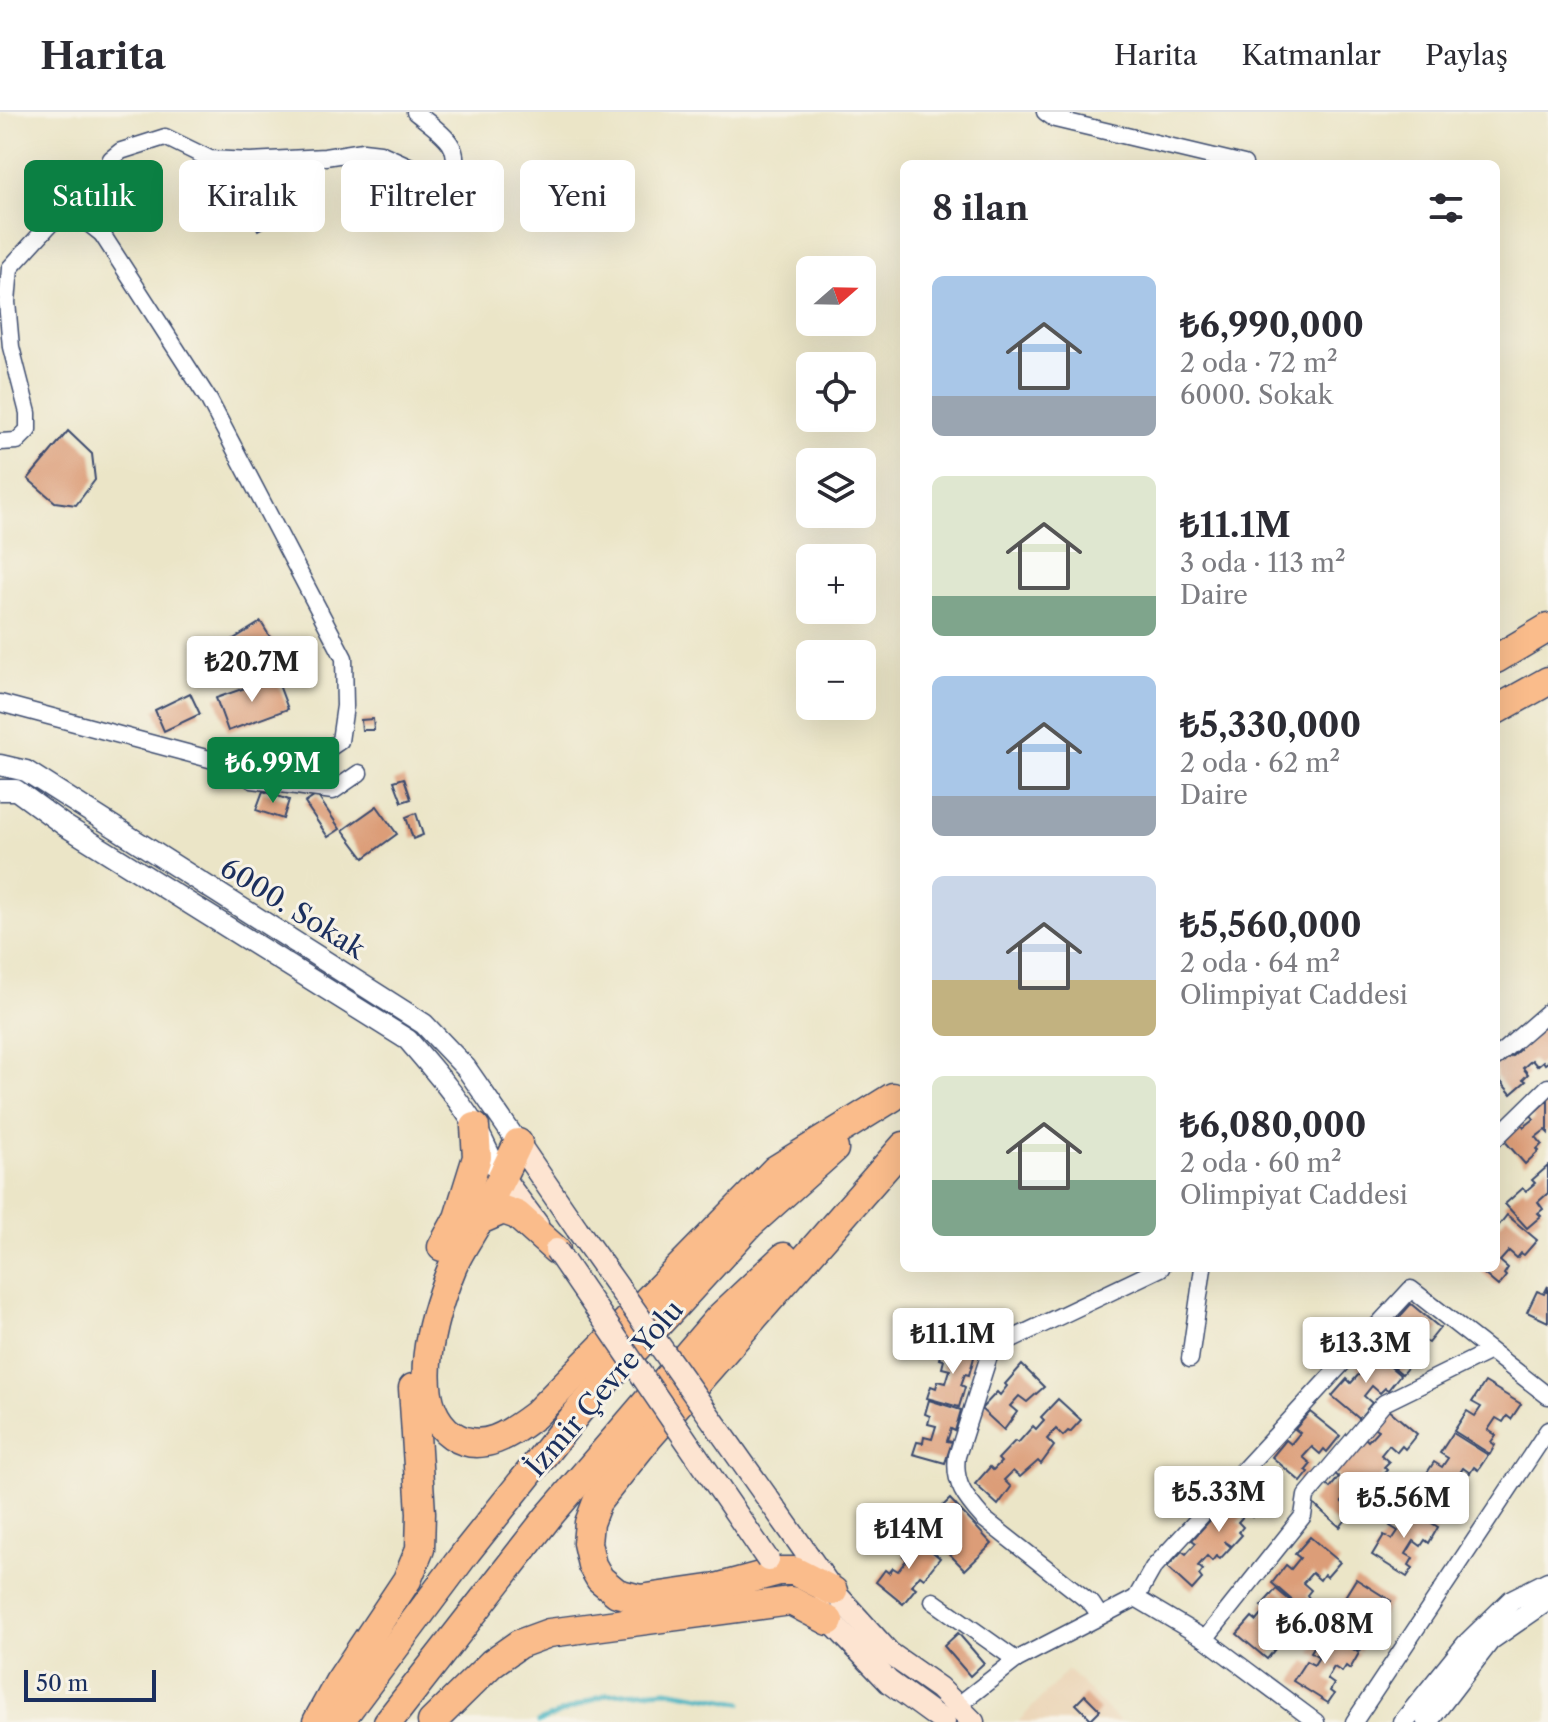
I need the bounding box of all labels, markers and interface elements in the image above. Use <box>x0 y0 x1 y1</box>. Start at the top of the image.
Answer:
text: Harita <box>40 32 166 79</box>
text: Harita <box>1114 38 1197 72</box>
text: Katmanlar <box>1241 38 1381 72</box>
text: Paylaş <box>1425 38 1508 72</box>
chip: Satılık <box>24 160 163 232</box>
chip: Kiralık <box>179 160 325 232</box>
chip: Filtreler <box>341 160 504 232</box>
chip: Yeni <box>520 160 635 232</box>
icon: filters <box>1424 186 1468 230</box>
text: 8 ilan <box>932 187 1029 229</box>
north arrow <box>796 256 876 336</box>
map controls <box>796 256 876 720</box>
text: ₺6,990,000 <box>1180 304 1364 346</box>
icon: home <box>996 308 1092 404</box>
text: 2 oda · 72 m² <box>1180 347 1338 379</box>
button: locate <box>796 352 876 432</box>
text: 6000. Sokak <box>1180 379 1333 411</box>
button: layers <box>796 448 876 528</box>
text: ₺11.1M <box>1180 504 1291 546</box>
icon: home <box>996 508 1092 604</box>
button: + <box>796 544 876 624</box>
text: 3 oda · 113 m² <box>1180 547 1346 579</box>
text: Daire <box>1180 579 1248 611</box>
pin: ₺20.7M <box>187 636 317 704</box>
button: − <box>796 640 876 720</box>
text: ₺20.7M <box>205 646 299 678</box>
text: ₺5,330,000 <box>1180 704 1361 746</box>
icon: home <box>996 708 1092 804</box>
pin: ₺6.99M <box>208 737 338 805</box>
text: ₺6.99M <box>225 747 321 779</box>
text: 2 oda · 62 m² <box>1180 747 1340 779</box>
text: Daire <box>1180 779 1248 811</box>
street label: 6000. Sokak <box>214 850 373 967</box>
text: ₺5,560,000 <box>1180 904 1362 946</box>
icon: home <box>996 908 1092 1004</box>
text: 2 oda · 64 m² <box>1180 947 1340 979</box>
text: Olimpiyat Caddesi <box>1180 979 1408 1011</box>
text: ₺6,080,000 <box>1180 1104 1366 1146</box>
icon: home <box>996 1108 1092 1204</box>
text: 2 oda · 60 m² <box>1180 1147 1342 1179</box>
text: Olimpiyat Caddesi <box>1180 1179 1408 1211</box>
street label: İzmir Çevre Yolu <box>518 1293 690 1483</box>
pin: ₺11.1M <box>888 1308 1018 1376</box>
pin: ₺13.3M <box>1301 1317 1431 1385</box>
text: ₺11.1M <box>911 1318 995 1350</box>
text: ₺13.3M <box>1321 1327 1411 1359</box>
pin: ₺5.33M <box>1154 1466 1284 1534</box>
pin: ₺5.56M <box>1339 1472 1469 1540</box>
text: ₺5.33M <box>1172 1476 1266 1508</box>
text: ₺5.56M <box>1357 1482 1451 1514</box>
pin: ₺14M <box>862 1503 956 1571</box>
text: ₺14M <box>874 1513 944 1545</box>
pin: ₺6.08M <box>1260 1598 1390 1666</box>
text: ₺6.08M <box>1276 1608 1374 1640</box>
scale bar <box>24 1666 156 1702</box>
text: 50 m <box>36 1670 88 1697</box>

